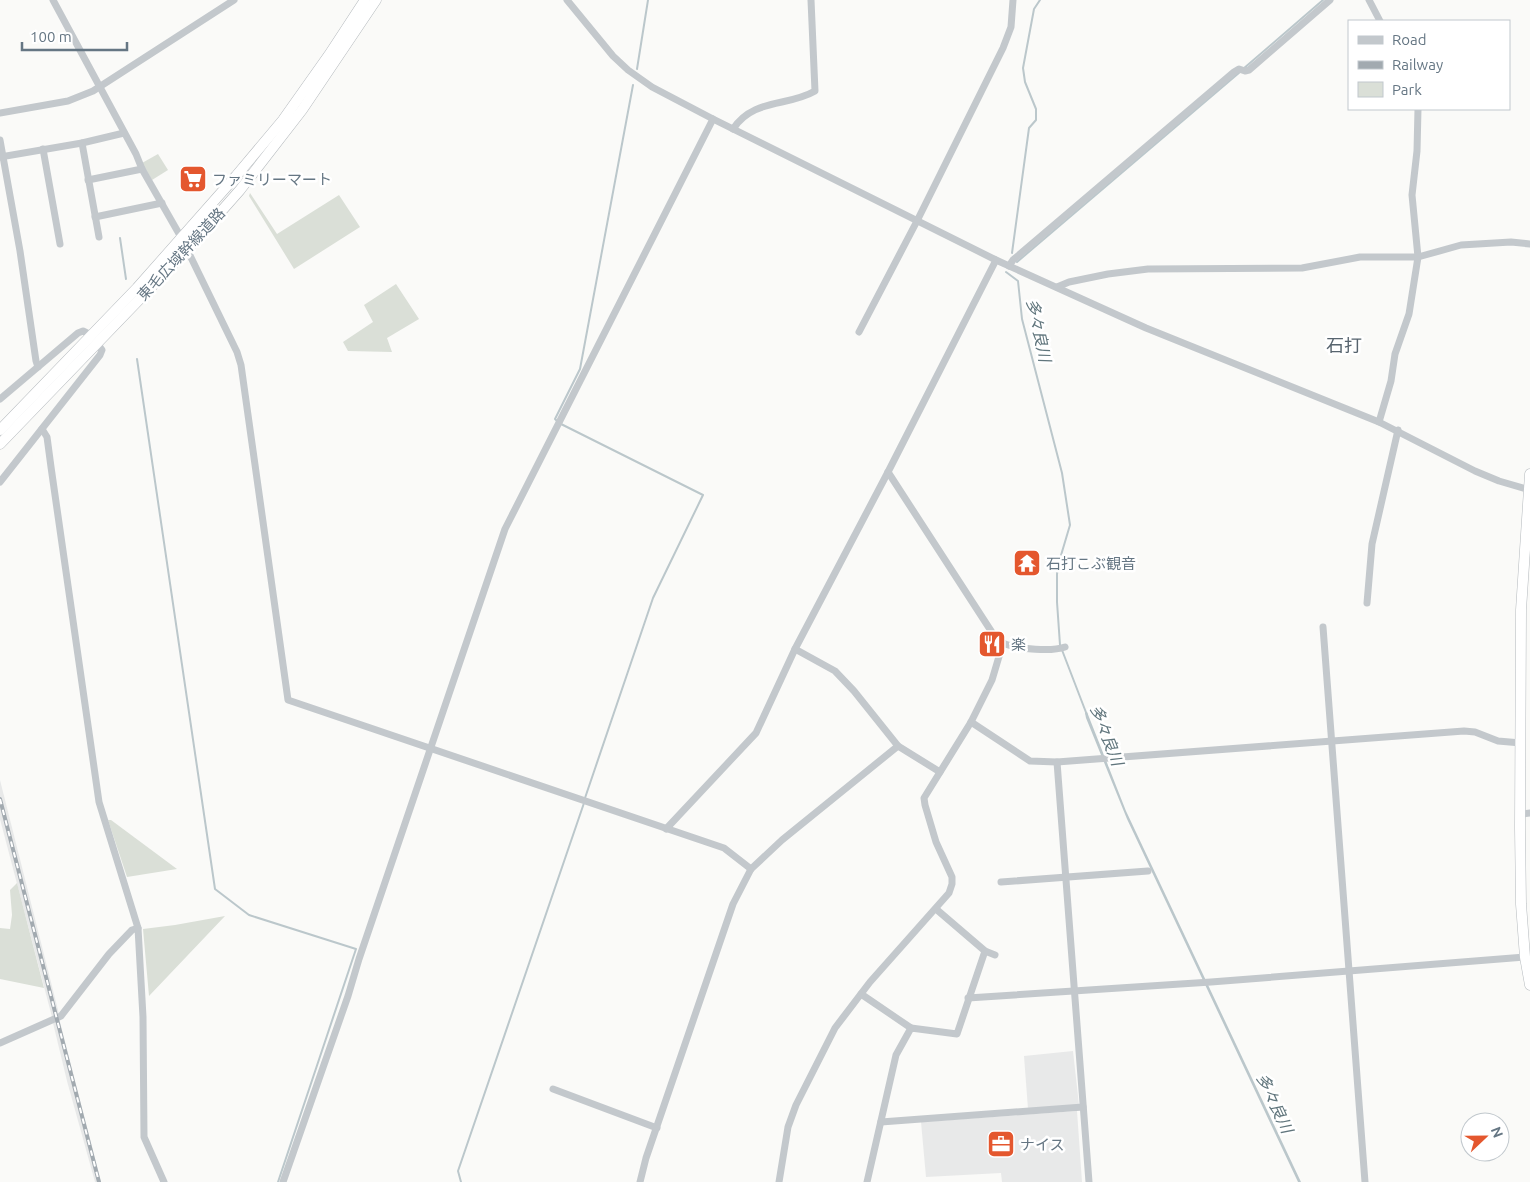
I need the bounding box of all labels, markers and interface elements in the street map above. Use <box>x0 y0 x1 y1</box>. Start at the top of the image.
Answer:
scale bar <box>22 20 128 52</box>
legend <box>1348 20 1510 110</box>
text: 100 m <box>30 28 72 45</box>
text: Road <box>1392 31 1427 48</box>
text: Railway <box>1392 56 1443 73</box>
text: Park <box>1392 81 1422 98</box>
supermarket icon: ファミリーマート <box>178 164 208 194</box>
place label: ファミリーマート <box>212 171 332 188</box>
street label: 東毛広域幹線道路 <box>134 204 228 304</box>
water label: 多々良川 <box>1024 297 1055 365</box>
district label: 石打 <box>1326 335 1362 355</box>
temple icon: 石打こぶ観音 <box>1012 548 1042 578</box>
place label: 石打こぶ観音 <box>1046 555 1136 572</box>
restaurant icon: 楽 <box>977 629 1007 659</box>
place label: 楽 <box>1011 636 1026 653</box>
water label: 多々良川 <box>1087 702 1128 770</box>
water label: 多々良川 <box>1253 1070 1298 1138</box>
north arrow <box>1460 1112 1510 1162</box>
text: N <box>1488 1124 1506 1140</box>
office icon: ナイス <box>986 1129 1016 1159</box>
place label: ナイス <box>1020 1136 1065 1153</box>

